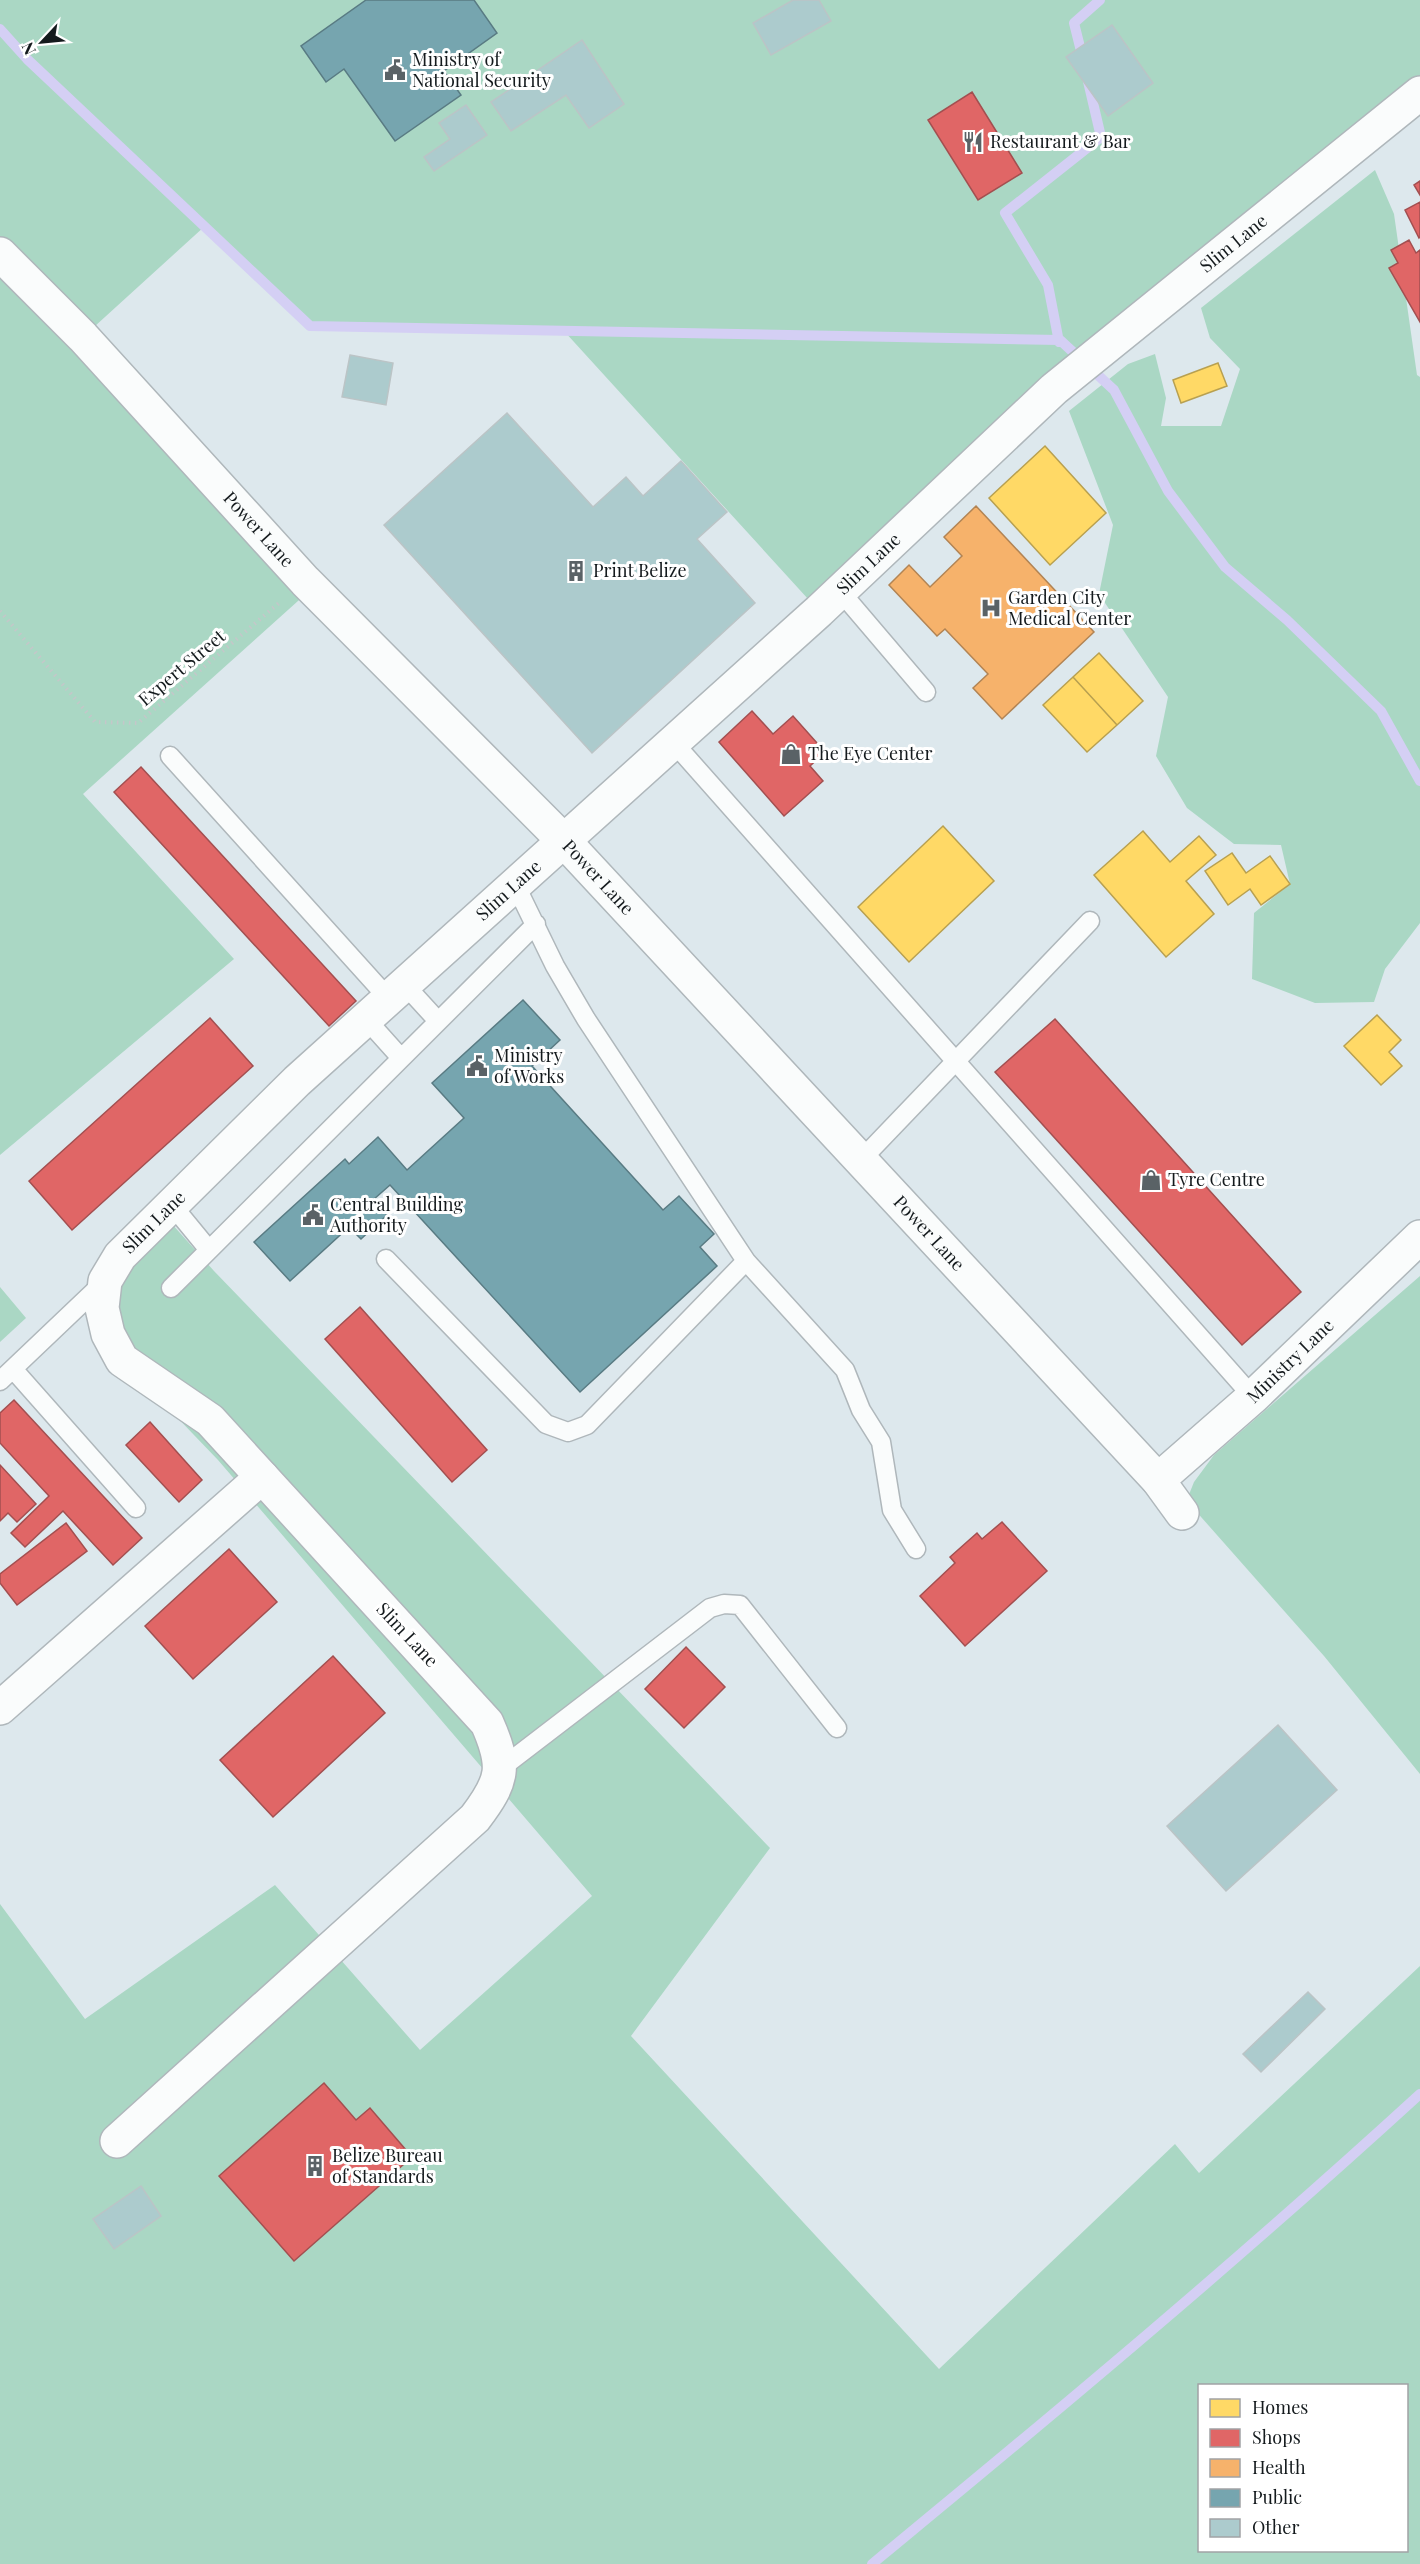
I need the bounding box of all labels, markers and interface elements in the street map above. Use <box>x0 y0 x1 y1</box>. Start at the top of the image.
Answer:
north arrow <box>12 12 72 72</box>
text: N <box>16 39 40 59</box>
place label: Ministry of National Security <box>412 47 551 92</box>
public building icon: Ministry of National Security <box>383 58 407 82</box>
place label: Restaurant & Bar <box>990 129 1131 153</box>
restaurant icon: Restaurant & Bar <box>961 130 985 154</box>
street label: Slim Lane <box>1194 208 1272 277</box>
street label: Power Lane <box>218 486 300 572</box>
street label: Slim Lane <box>831 527 905 599</box>
place label: Print Belize <box>593 558 687 582</box>
building icon: Print Belize <box>564 559 588 583</box>
place label: Garden City Medical Center <box>1008 585 1131 630</box>
hospital icon: Garden City Medical Center <box>979 596 1003 620</box>
street label: Expert Street <box>133 623 230 711</box>
place label: The Eye Center <box>808 741 932 765</box>
shop icon: The Eye Center <box>779 742 803 766</box>
street label: Power Lane <box>558 834 640 919</box>
street label: Slim Lane <box>470 854 546 925</box>
place label: Ministry of Works <box>494 1043 564 1088</box>
public building icon: Ministry of Works <box>465 1054 489 1078</box>
place label: Tyre Centre <box>1168 1167 1265 1191</box>
shop icon: Tyre Centre <box>1139 1168 1163 1192</box>
street label: Slim Lane <box>116 1185 190 1258</box>
street label: Power Lane <box>889 1190 970 1275</box>
place label: Central Building Authority <box>329 1192 463 1237</box>
public building icon: Central Building Authority <box>301 1203 325 1227</box>
street label: Ministry Lane <box>1241 1313 1338 1408</box>
street label: Slim Lane <box>372 1597 444 1672</box>
place label: Belize Bureau of Standards <box>332 2143 443 2188</box>
building icon: Belize Bureau of Standards <box>303 2154 327 2178</box>
legend <box>1198 2384 1408 2552</box>
text: Homes <box>1252 2395 1308 2419</box>
text: Shops <box>1252 2425 1301 2449</box>
text: Health <box>1252 2455 1306 2479</box>
text: Public <box>1252 2485 1302 2509</box>
text: Other <box>1252 2515 1299 2539</box>

